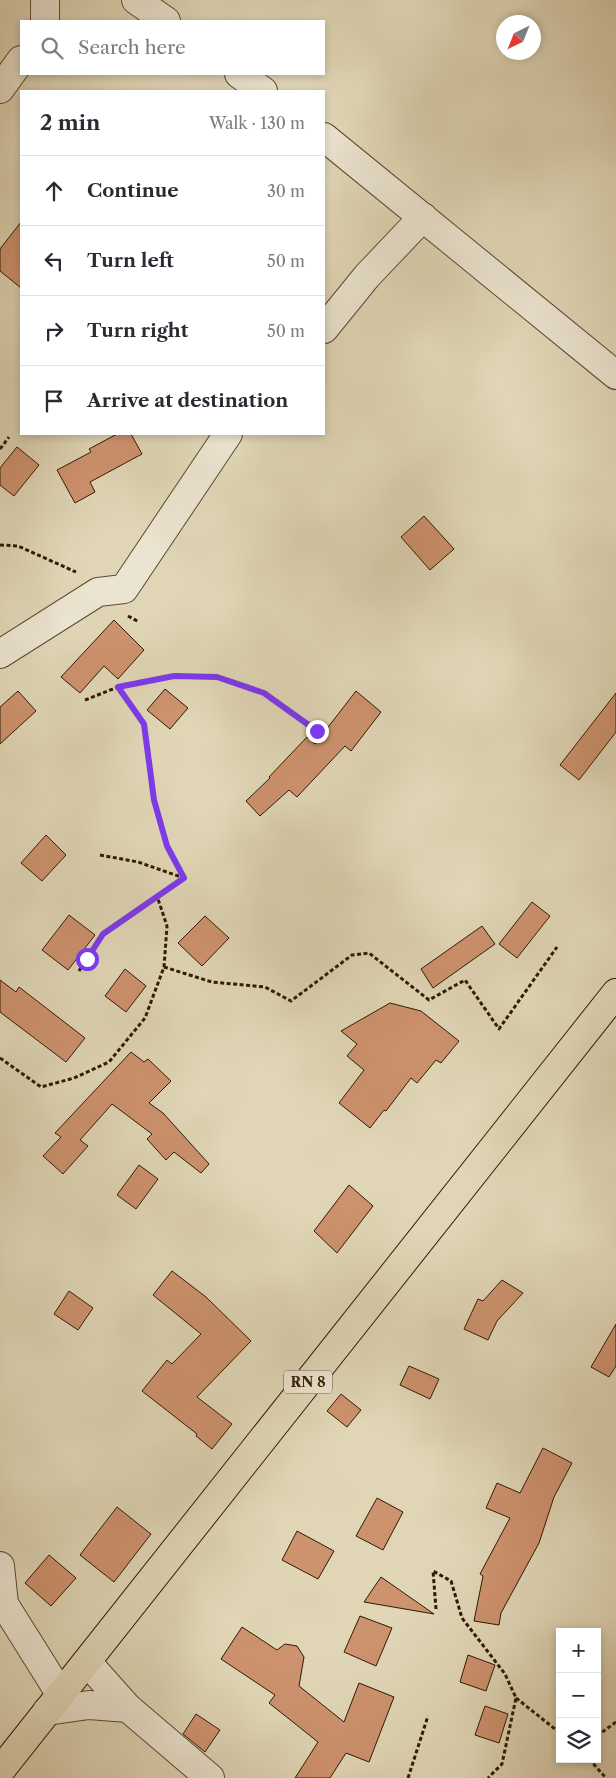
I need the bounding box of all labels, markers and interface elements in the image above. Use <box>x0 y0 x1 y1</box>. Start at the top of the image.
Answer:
north arrow <box>496 15 541 60</box>
search box <box>20 20 325 75</box>
icon: search <box>38 34 66 62</box>
text: Search here <box>78 36 186 59</box>
text: 2 min <box>40 110 100 135</box>
text: Walk · 130 m <box>209 113 305 133</box>
icon: ahead <box>40 177 68 205</box>
text: Continue <box>87 179 179 202</box>
text: 30 m <box>267 181 305 201</box>
icon: left <box>40 247 68 275</box>
text: Turn left <box>87 249 174 272</box>
text: 50 m <box>267 251 305 271</box>
icon: right <box>40 317 68 345</box>
text: Turn right <box>87 319 188 342</box>
text: 50 m <box>267 321 305 341</box>
icon: arrive <box>40 387 68 415</box>
text: Arrive at destination <box>87 389 288 412</box>
route end <box>306 720 329 743</box>
route start <box>76 948 99 971</box>
road number: RN 8 <box>284 1370 332 1394</box>
map controls <box>556 1628 601 1763</box>
button: + <box>556 1628 601 1673</box>
button: − <box>556 1673 601 1718</box>
button: layers <box>556 1718 601 1763</box>

